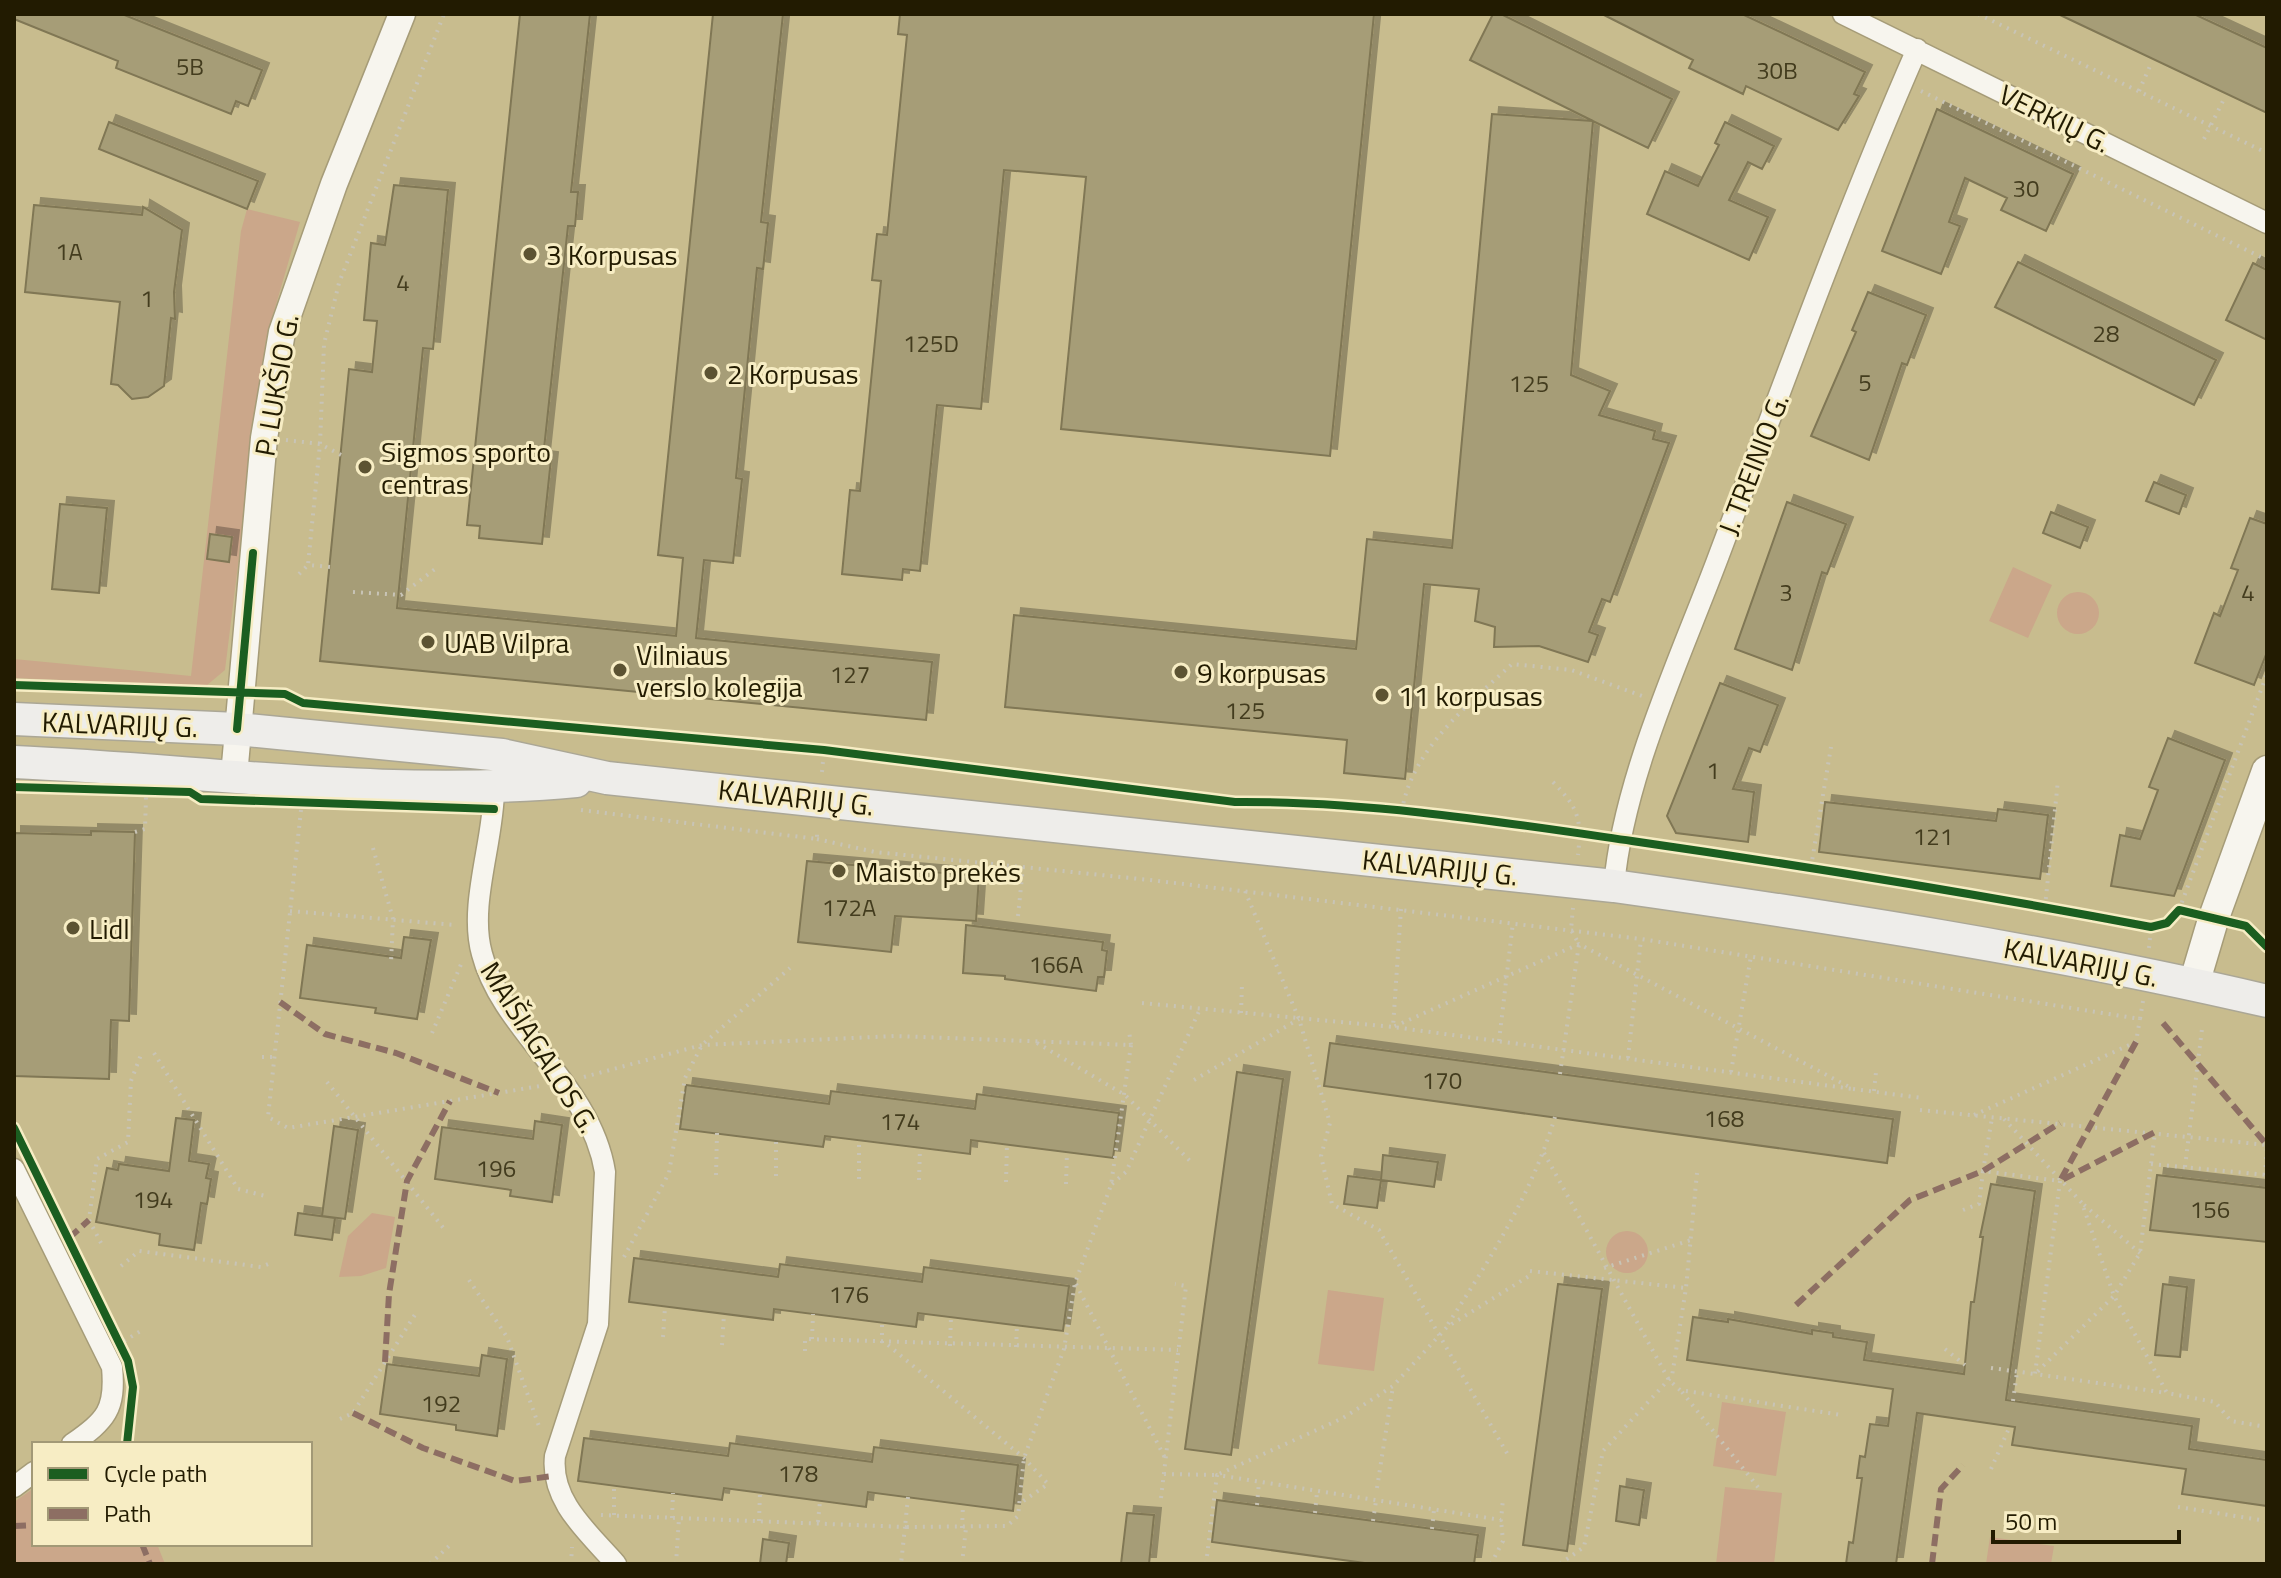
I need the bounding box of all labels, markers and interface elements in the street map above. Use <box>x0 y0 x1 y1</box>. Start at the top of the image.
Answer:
house number: 5B <box>176 48 204 84</box>
house number: 30B <box>1756 52 1798 88</box>
street label: VERKIŲ G. <box>1992 73 2118 163</box>
house number: 30 <box>2013 170 2039 206</box>
house number: 1A <box>55 233 83 269</box>
place label: 3 Korpusas <box>546 233 678 276</box>
marker: 3 Korpusas <box>521 245 539 263</box>
house number: 4 <box>396 264 410 300</box>
house number: 1 <box>140 280 154 316</box>
street label: P. LUKŠIO G. <box>242 311 310 459</box>
house number: 28 <box>2093 315 2119 351</box>
house number: 125D <box>903 325 959 361</box>
place label: 2 Korpusas <box>727 352 859 395</box>
marker: 2 Korpusas <box>702 364 720 382</box>
house number: 5 <box>1858 364 1872 400</box>
house number: 125 <box>1509 365 1549 401</box>
street label: J. TREINIO G. <box>1706 387 1800 541</box>
place label: Sigmos sporto centras <box>381 430 551 505</box>
marker: Sigmos sporto centras <box>356 458 374 476</box>
house number: 3 <box>1779 574 1793 610</box>
house number: 4 <box>2241 574 2255 610</box>
place label: UAB Vilpra <box>444 621 569 664</box>
marker: UAB Vilpra <box>419 633 437 651</box>
place label: Vilniaus verslo kolegija <box>636 633 803 708</box>
place label: 9 korpusas <box>1197 651 1326 694</box>
house number: 127 <box>830 656 870 692</box>
marker: Vilniaus verslo kolegija <box>611 661 629 679</box>
marker: 9 korpusas <box>1172 663 1190 681</box>
place label: 11 korpusas <box>1398 674 1543 717</box>
marker: 11 korpusas <box>1373 686 1391 704</box>
house number: 125 <box>1225 692 1265 728</box>
street label: KALVARIJŲ G. <box>41 700 199 748</box>
house number: 1 <box>1706 752 1720 788</box>
street label: KALVARIJŲ G. <box>716 767 876 827</box>
house number: 121 <box>1913 818 1953 854</box>
street label: KALVARIJŲ G. <box>1360 837 1520 897</box>
place label: Maisto prekės <box>855 850 1021 893</box>
marker: Maisto prekės <box>830 862 848 880</box>
house number: 172A <box>822 889 876 925</box>
place label: Lidl <box>89 907 130 950</box>
marker: Lidl <box>64 919 82 937</box>
street label: KALVARIJŲ G. <box>2000 926 2162 998</box>
house number: 166A <box>1029 946 1083 982</box>
street label: MAIŠIAGALOS G. <box>470 953 610 1141</box>
house number: 170 <box>1422 1062 1462 1098</box>
house number: 168 <box>1704 1100 1744 1136</box>
house number: 174 <box>880 1103 920 1139</box>
house number: 196 <box>476 1150 516 1186</box>
house number: 194 <box>133 1181 173 1217</box>
house number: 156 <box>2190 1191 2230 1227</box>
house number: 176 <box>829 1276 869 1312</box>
house number: 192 <box>421 1385 461 1421</box>
legend <box>32 1442 312 1546</box>
text: Cycle path <box>104 1455 207 1491</box>
house number: 178 <box>778 1455 818 1491</box>
scale bar <box>1993 1494 2179 1544</box>
text: Path <box>104 1495 151 1531</box>
text: 50 m <box>2005 1503 2057 1539</box>

